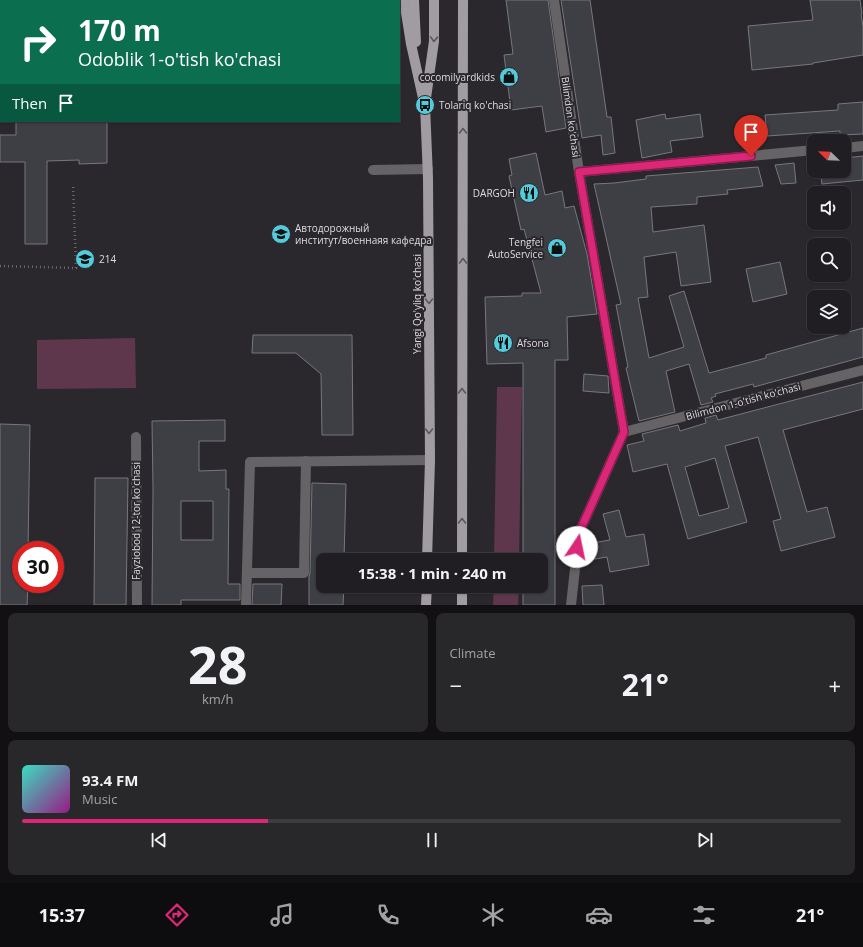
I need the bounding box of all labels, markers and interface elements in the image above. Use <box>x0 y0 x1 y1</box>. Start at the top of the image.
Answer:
text: 170 m <box>78 11 161 49</box>
icon: right <box>12 16 64 68</box>
one-way arrow <box>430 36 438 42</box>
text: Odoblik 1-o'tish ko'chasi <box>78 47 281 71</box>
shop icon: cocomilyardkids <box>498 66 520 88</box>
place label: cocomilyardkids <box>420 70 495 84</box>
street label: Bilimdon ko'chasi <box>558 76 584 158</box>
icon: arrive <box>55 92 77 114</box>
text: Then <box>12 93 47 113</box>
bus stop icon: Tolariq ko'chasi <box>414 94 436 116</box>
place label: Tolariq ko'chasi <box>439 98 511 112</box>
pin <box>734 115 768 156</box>
icon: arrive <box>740 121 762 143</box>
one-way arrow <box>459 128 467 134</box>
north arrow <box>807 134 851 178</box>
map controls <box>807 134 851 334</box>
restaurant icon: DARGOH <box>518 182 540 204</box>
place label: DARGOH <box>473 186 515 200</box>
button: sound <box>807 186 851 230</box>
place label: Автодорожный институт/военнаяя кафедра <box>295 221 432 247</box>
school or university icon: Автодорожный институт/военнаяя кафедра <box>270 223 292 245</box>
place label: Tengfei AutoService <box>488 235 543 261</box>
shop icon: Tengfei AutoService <box>546 237 568 259</box>
button: search <box>807 238 851 282</box>
school or university icon: 214 <box>74 248 96 270</box>
place label: 214 <box>99 252 116 266</box>
street label: Yangi Qo'yliq ko'chasi <box>410 254 424 354</box>
one-way arrow <box>459 258 467 264</box>
button: layers <box>807 290 851 334</box>
one-way arrow <box>424 298 433 304</box>
restaurant icon: Afsona <box>492 332 514 354</box>
place label: Afsona <box>517 336 549 350</box>
street label: Bilimdon 1-o'tish ko'chasi <box>684 379 802 423</box>
one-way arrow <box>458 388 466 394</box>
one-way arrow <box>425 428 433 434</box>
street label: Fayziobod 12-tor ko'chasi <box>129 462 143 580</box>
one-way arrow <box>458 518 466 524</box>
position arrow <box>556 526 598 568</box>
speed limit sign: 30 <box>12 541 64 593</box>
text: 15:38 · 1 min · 240 m <box>358 563 506 583</box>
text: 28 <box>188 628 247 699</box>
text: Climate <box>450 644 495 662</box>
text: 21° <box>622 664 669 705</box>
text: − <box>450 670 462 700</box>
text: + <box>828 670 841 700</box>
text: km/h <box>202 690 234 708</box>
text: 93.4 FM <box>82 770 138 790</box>
text: Music <box>82 790 117 808</box>
icon: previous <box>148 829 170 851</box>
icon: pause <box>421 829 443 851</box>
icon: next <box>694 829 716 851</box>
icon: directions <box>163 901 191 929</box>
icon: music <box>268 901 296 929</box>
icon: phone <box>374 901 402 929</box>
icon: climate <box>479 901 507 929</box>
icon: car <box>585 901 613 929</box>
icon: filters <box>690 901 718 929</box>
text: 15:37 <box>39 903 85 927</box>
text: 21° <box>796 903 824 927</box>

